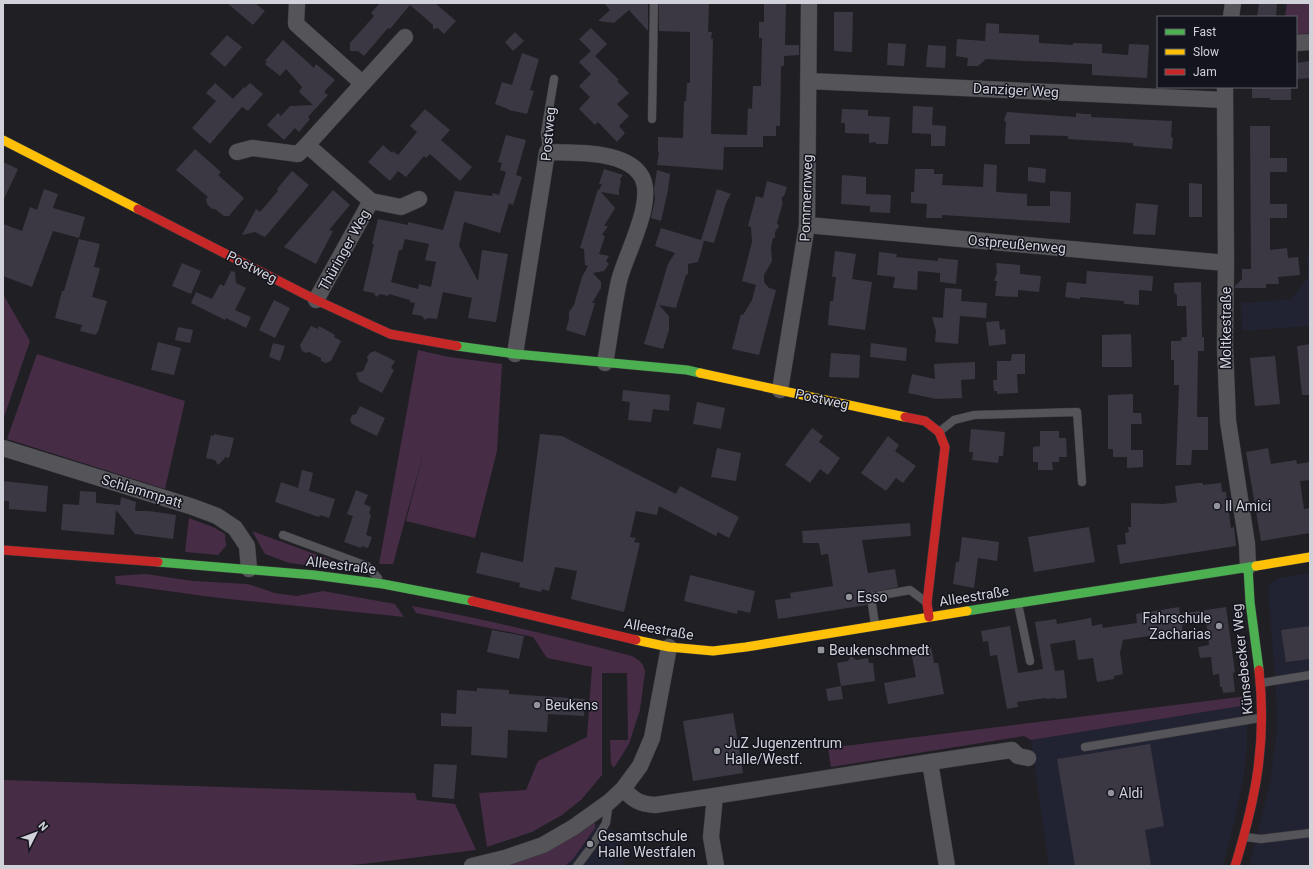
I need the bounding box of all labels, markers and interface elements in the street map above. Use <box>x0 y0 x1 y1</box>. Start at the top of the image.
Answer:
legend <box>1157 16 1297 88</box>
text: Fast <box>1193 25 1216 39</box>
text: Slow <box>1193 45 1219 59</box>
text: Jam <box>1193 65 1217 79</box>
street label: Danziger Weg <box>973 80 1059 100</box>
street label: Postweg <box>538 106 558 162</box>
street label: Pommernweg <box>796 154 816 242</box>
street label: Thüringer Weg <box>315 206 373 294</box>
street label: Ostpreußenweg <box>967 232 1067 256</box>
street label: Postweg <box>224 248 280 286</box>
street label: Moltkestraße <box>1218 287 1234 369</box>
street label: Postweg <box>794 386 850 412</box>
street label: Schlammpatt <box>100 471 185 511</box>
place label: Il Amici <box>1225 498 1271 514</box>
marker: Il Amici <box>1212 501 1222 511</box>
street label: Alleestraße <box>305 553 377 577</box>
street label: Alleestraße <box>938 583 1010 609</box>
place label: Esso <box>857 589 887 605</box>
marker: Esso <box>844 592 854 602</box>
street label: Künsebecker Weg <box>1228 603 1256 715</box>
place label: Fahrschule Zacharias <box>1143 610 1211 642</box>
street label: Alleestraße <box>623 615 695 643</box>
marker: Fahrschule Zacharias <box>1214 621 1224 631</box>
place label: Beukenschmedt <box>829 642 930 658</box>
marker: Beukenschmedt <box>816 645 826 655</box>
place label: Beukens <box>545 697 598 713</box>
marker: Beukens <box>532 700 542 710</box>
place label: JuZ Jugenzentrum Halle/Westf. <box>725 735 842 767</box>
marker: JuZ Jugenzentrum Halle/Westf. <box>712 746 722 756</box>
place label: Aldi <box>1119 785 1143 801</box>
marker: Aldi <box>1106 788 1116 798</box>
north arrow <box>16 813 56 853</box>
text: N <box>36 819 51 834</box>
place label: Gesamtschule Halle Westfalen <box>598 828 696 860</box>
marker: Gesamtschule Halle Westfalen <box>585 839 595 849</box>

